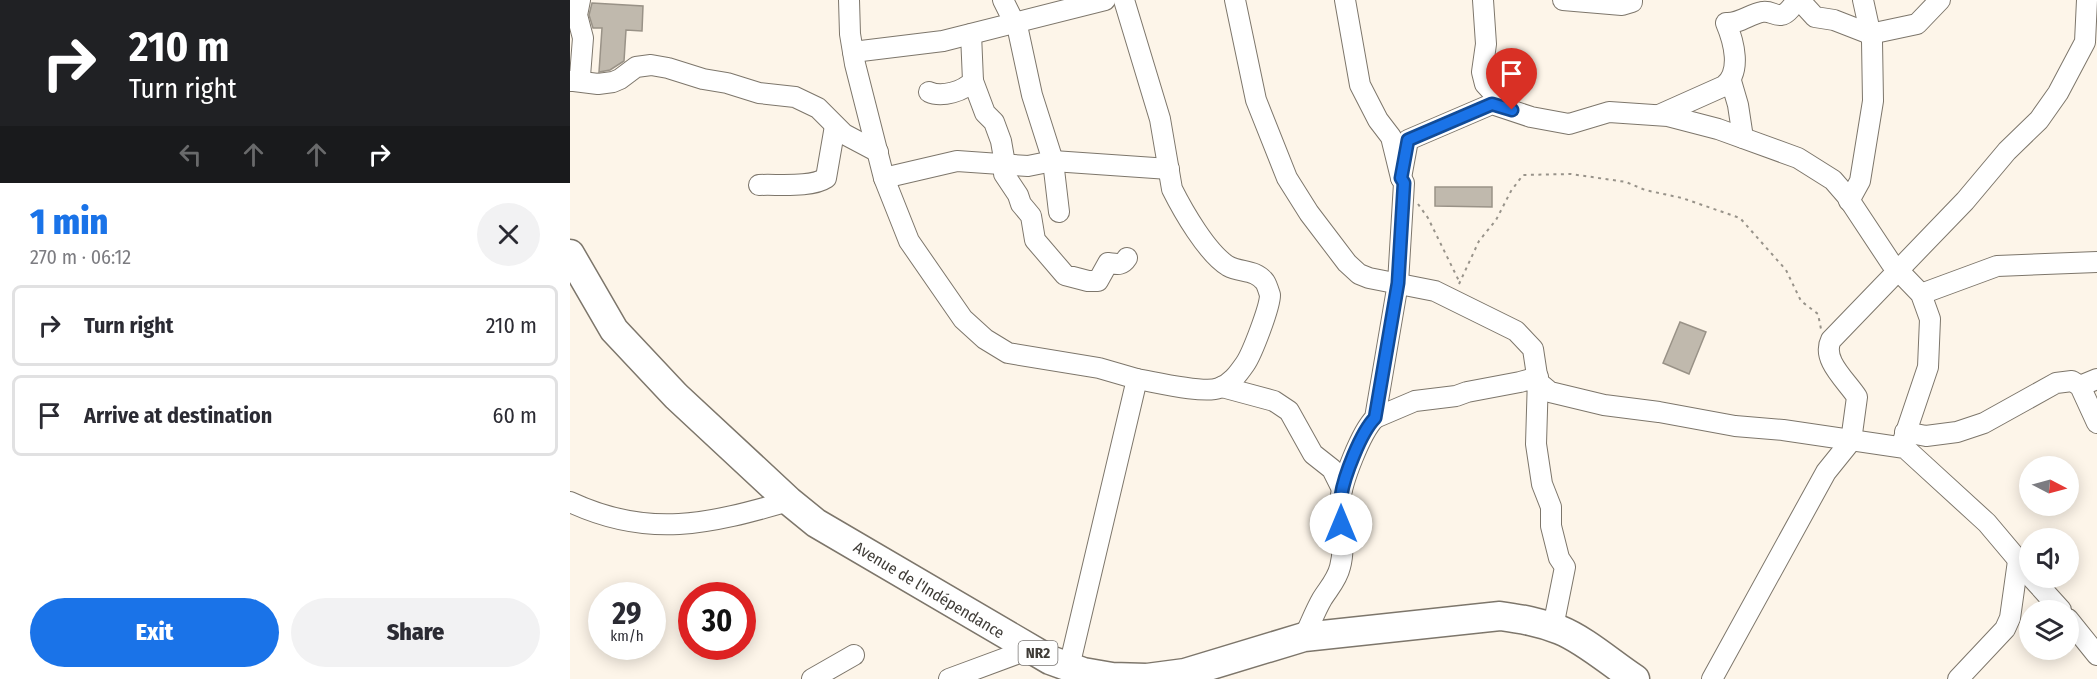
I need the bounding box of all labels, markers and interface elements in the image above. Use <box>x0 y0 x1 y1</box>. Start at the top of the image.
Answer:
text: 210 m <box>129 22 229 72</box>
icon: right <box>30 24 108 102</box>
pin <box>1486 48 1537 110</box>
icon: arrive <box>1495 57 1528 90</box>
text: Turn right <box>129 73 237 105</box>
icon: left <box>174 138 207 171</box>
icon: ahead <box>237 138 270 171</box>
icon: ahead <box>300 138 333 171</box>
icon: right <box>363 138 396 171</box>
text: 1 min <box>30 200 108 244</box>
button: close <box>477 203 540 266</box>
text: 270 m · 06:12 <box>30 245 131 269</box>
icon: right <box>33 309 66 342</box>
text: Turn right <box>84 312 173 339</box>
text: 210 m <box>486 312 537 339</box>
icon: arrive <box>33 399 66 432</box>
text: Arrive at destination <box>84 402 272 429</box>
text: 60 m <box>493 402 537 429</box>
north arrow <box>2019 456 2079 516</box>
map controls <box>2019 456 2079 660</box>
position arrow <box>1309 492 1373 556</box>
button: sound <box>2019 528 2079 588</box>
street label: Avenue de l'Indépendance <box>850 537 1008 643</box>
speed limit sign: 30 <box>678 582 756 660</box>
text: 29 <box>612 596 642 632</box>
button: Exit <box>30 598 279 667</box>
button: Share <box>291 598 540 667</box>
button: layers <box>2019 600 2079 660</box>
text: km/h <box>610 627 644 645</box>
road number: NR2 <box>1018 641 1058 665</box>

